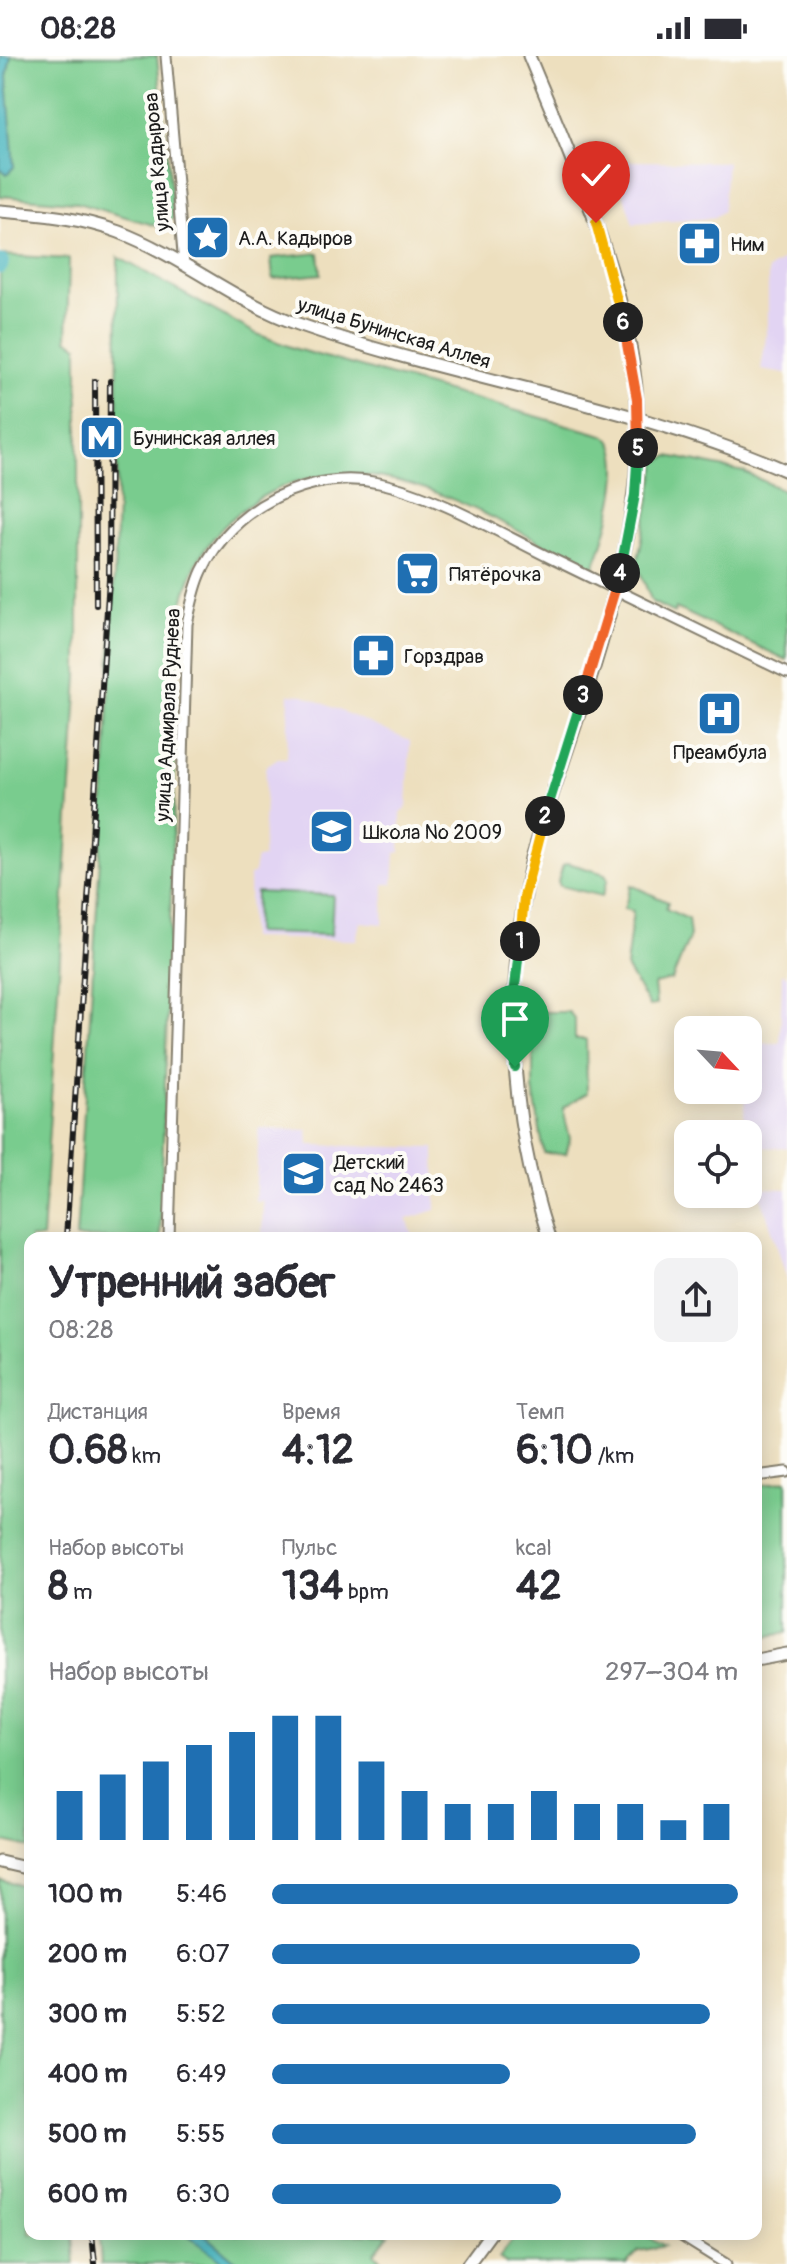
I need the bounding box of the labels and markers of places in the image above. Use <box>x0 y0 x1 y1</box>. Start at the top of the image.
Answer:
pin <box>562 141 630 223</box>
place icon: А.А. Кадыров <box>183 214 231 262</box>
pharmacy icon: Ним <box>675 220 723 268</box>
place label: А.А. Кадыров <box>238 226 353 251</box>
place label: Ним <box>730 232 765 257</box>
pin: 6 <box>603 302 643 342</box>
metro station icon: Бунинская аллея <box>78 414 126 462</box>
place label: Бунинская аллея <box>133 426 276 451</box>
pin: 5 <box>618 428 658 468</box>
supermarket icon: Пятёрочка <box>394 550 442 598</box>
pin: 4 <box>600 553 640 593</box>
place label: Пятёрочка <box>449 562 541 587</box>
pharmacy icon: Горздрав <box>349 632 397 680</box>
place label: Горздрав <box>404 644 484 669</box>
pin: 3 <box>563 675 603 715</box>
hospital icon: Преамбула <box>696 689 744 737</box>
place label: Преамбула <box>673 740 767 765</box>
pin: 2 <box>525 796 565 836</box>
school or university icon: Школа № 2009 <box>308 808 356 856</box>
place label: Школа № 2009 <box>363 820 502 845</box>
pin: 1 <box>500 921 540 961</box>
pin <box>481 985 549 1067</box>
school or university icon: Детский сад № 2463 <box>279 1149 327 1197</box>
place label: Детский сад № 2463 <box>333 1150 444 1198</box>

